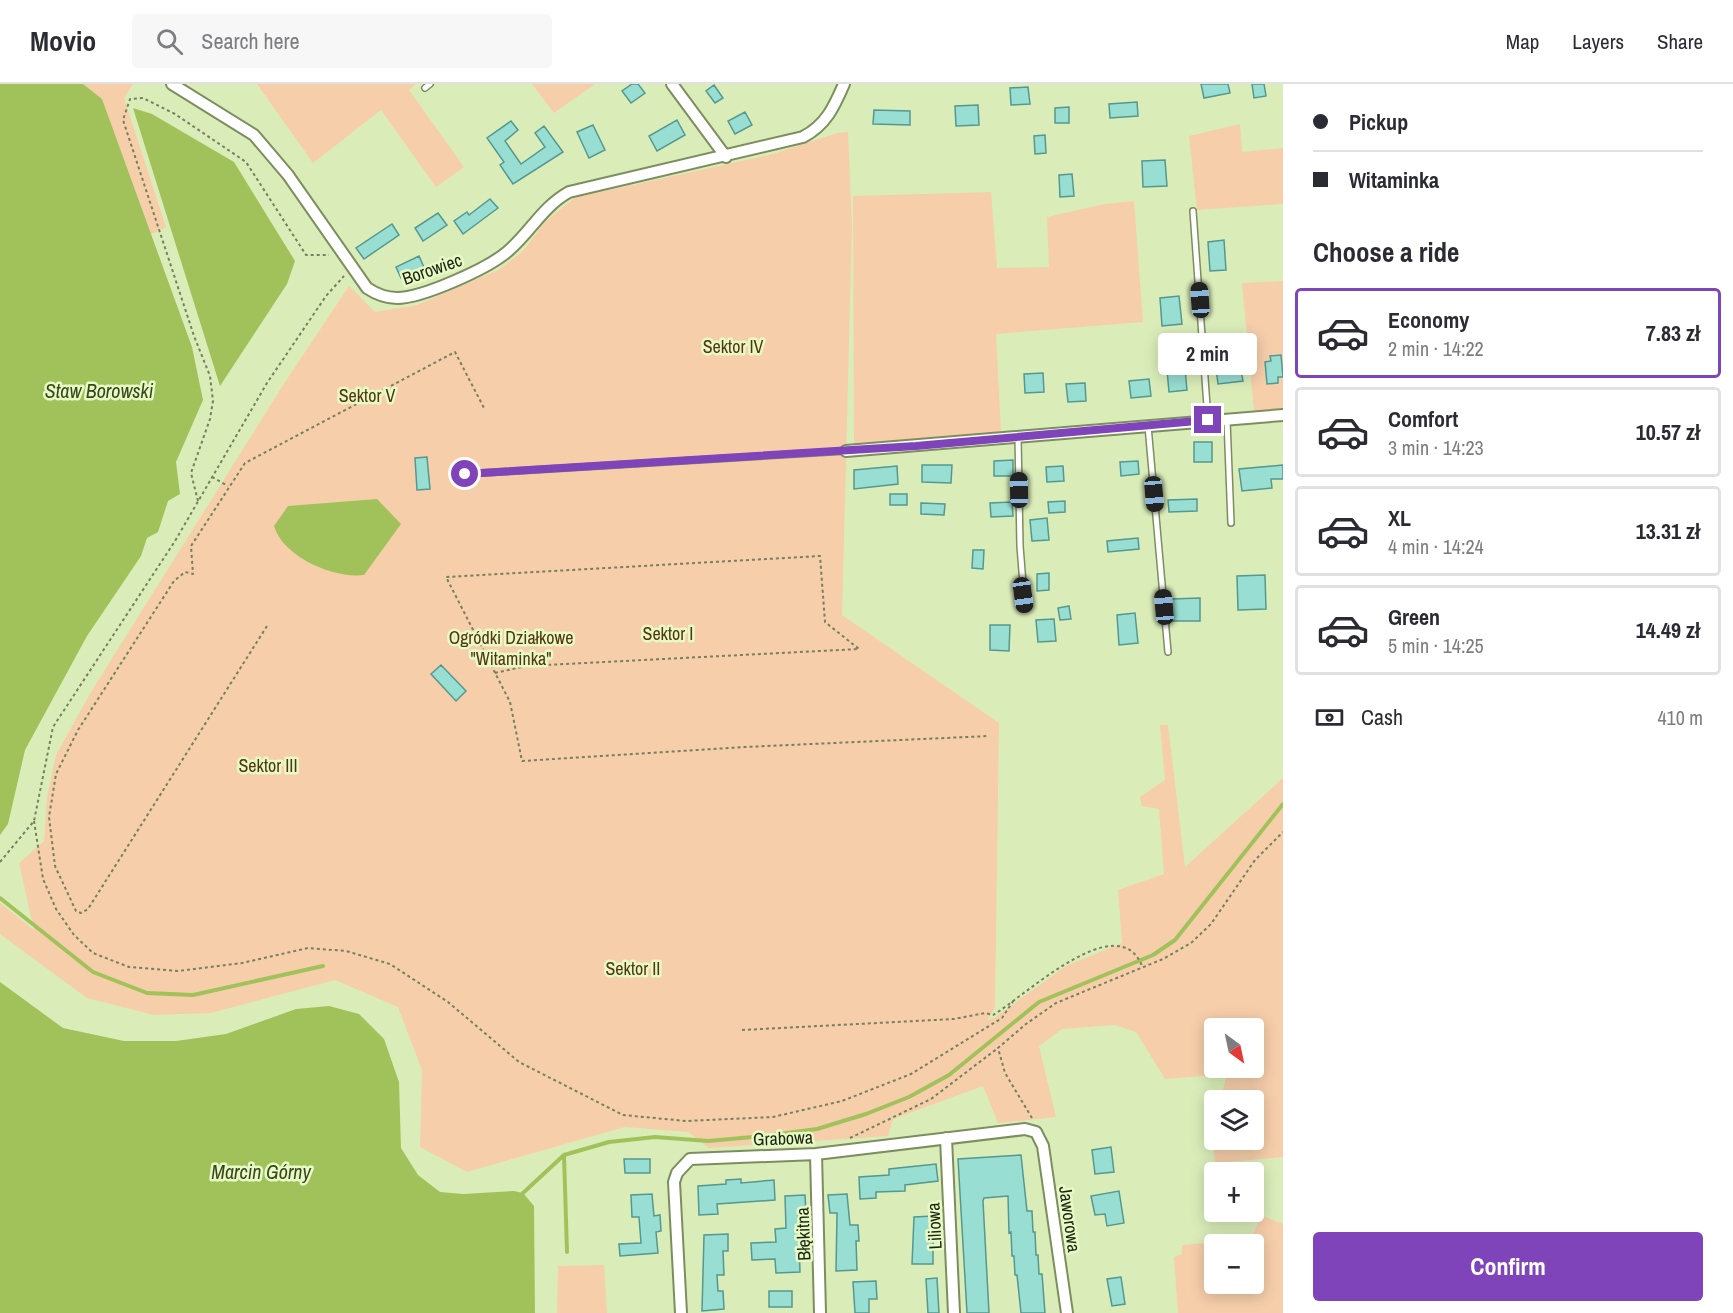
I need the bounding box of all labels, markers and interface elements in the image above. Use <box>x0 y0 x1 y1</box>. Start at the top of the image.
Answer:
search box <box>132 14 552 68</box>
text: Movio <box>30 22 96 60</box>
icon: search <box>153 25 186 58</box>
text: Search here <box>201 26 300 56</box>
text: Map <box>1506 27 1539 56</box>
text: Layers <box>1572 27 1624 56</box>
text: Share <box>1657 27 1703 56</box>
text: Pickup <box>1349 107 1408 137</box>
text: Witaminka <box>1349 165 1439 195</box>
text: Choose a ride <box>1313 234 1459 270</box>
street label: Borowiec <box>399 247 465 291</box>
car <box>1190 281 1210 319</box>
text: Economy <box>1388 305 1469 335</box>
icon: car <box>1316 306 1370 360</box>
text: 7.83 zł <box>1646 318 1700 348</box>
callout: 2 min <box>1158 333 1258 375</box>
park label: Sektor IV <box>703 334 764 359</box>
text: 2 min · 14:22 <box>1388 335 1484 362</box>
text: 2 min <box>1186 340 1229 367</box>
water label: Staw Borowski <box>45 377 154 404</box>
park label: Sektor V <box>339 383 395 408</box>
text: Comfort <box>1388 404 1458 434</box>
icon: car <box>1316 405 1370 459</box>
route end <box>1194 406 1221 433</box>
text: 10.57 zł <box>1636 417 1700 447</box>
text: 3 min · 14:23 <box>1388 434 1484 461</box>
route start <box>451 460 478 487</box>
car <box>1010 472 1028 508</box>
car <box>1143 475 1165 513</box>
text: XL <box>1388 503 1411 533</box>
icon: car <box>1316 504 1370 558</box>
text: 13.31 zł <box>1636 516 1700 546</box>
text: 4 min · 14:24 <box>1388 533 1484 560</box>
car <box>1012 576 1034 614</box>
car <box>1153 588 1175 626</box>
text: Green <box>1388 602 1440 632</box>
icon: car <box>1316 603 1370 657</box>
text: 14.49 zł <box>1636 615 1700 645</box>
park label: Sektor I <box>643 621 693 646</box>
park label: Ogródki Działkowe "Witaminka" <box>449 625 573 671</box>
text: 5 min · 14:25 <box>1388 632 1484 659</box>
icon: cash <box>1313 701 1346 734</box>
text: Cash <box>1361 702 1403 732</box>
text: 410 m <box>1657 704 1703 731</box>
park label: Sektor III <box>238 753 298 778</box>
park label: Sektor II <box>606 956 660 981</box>
north arrow <box>1204 1018 1264 1078</box>
map controls <box>1204 1018 1264 1294</box>
button: layers <box>1204 1090 1264 1150</box>
street label: Grabowa <box>753 1124 813 1152</box>
water label: Marcin Górny <box>211 1158 311 1185</box>
button: + <box>1204 1162 1264 1222</box>
street label: Jaworowa <box>1053 1184 1087 1254</box>
street label: Liliowa <box>920 1202 948 1250</box>
street label: Błękitna <box>790 1207 816 1261</box>
button: Confirm <box>1313 1232 1703 1301</box>
button: − <box>1204 1234 1264 1294</box>

